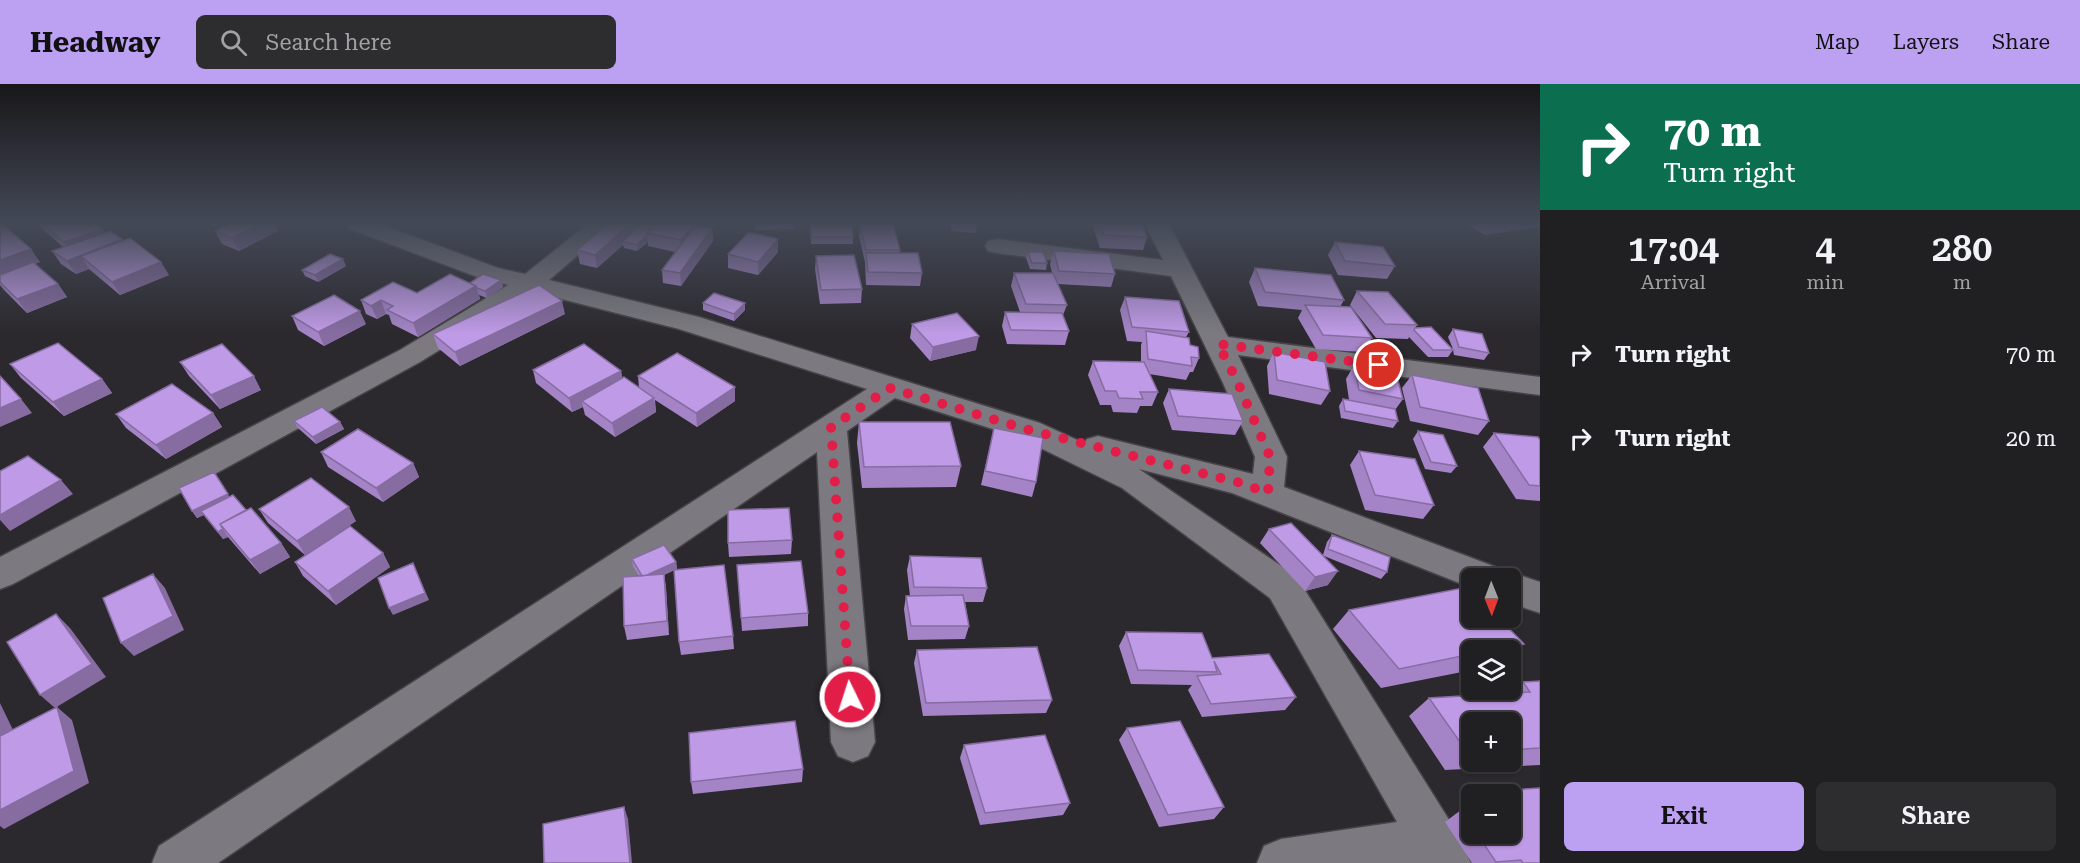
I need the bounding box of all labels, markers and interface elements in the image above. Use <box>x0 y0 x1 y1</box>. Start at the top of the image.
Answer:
search box <box>196 15 616 69</box>
text: Headway <box>30 26 160 59</box>
icon: search <box>217 26 250 59</box>
text: Search here <box>265 30 391 55</box>
text: Map <box>1815 30 1860 54</box>
text: Layers <box>1893 30 1959 54</box>
text: Share <box>1992 30 2050 54</box>
text: 70 m <box>1663 107 1761 156</box>
icon: right <box>1564 108 1642 186</box>
text: Turn right <box>1663 157 1796 189</box>
text: 17:04 <box>1628 228 1719 270</box>
text: 4 <box>1815 228 1835 270</box>
text: 280 <box>1932 228 1992 270</box>
text: Arrival <box>1641 270 1706 294</box>
text: min <box>1807 270 1844 294</box>
text: m <box>1953 270 1971 294</box>
icon: right <box>1564 338 1597 371</box>
pin <box>1353 339 1404 390</box>
text: Turn right <box>1615 342 1730 367</box>
text: 70 m <box>2006 342 2056 367</box>
icon: arrive <box>1362 348 1395 381</box>
icon: right <box>1564 422 1597 455</box>
text: Turn right <box>1615 426 1730 451</box>
text: 20 m <box>2006 426 2056 451</box>
north arrow <box>1461 568 1521 628</box>
map controls <box>1461 568 1521 844</box>
button: layers <box>1461 640 1521 700</box>
position arrow <box>818 665 882 729</box>
button: + <box>1461 712 1521 772</box>
button: Exit <box>1564 782 1804 851</box>
button: Share <box>1816 782 2056 851</box>
button: − <box>1461 784 1521 844</box>

